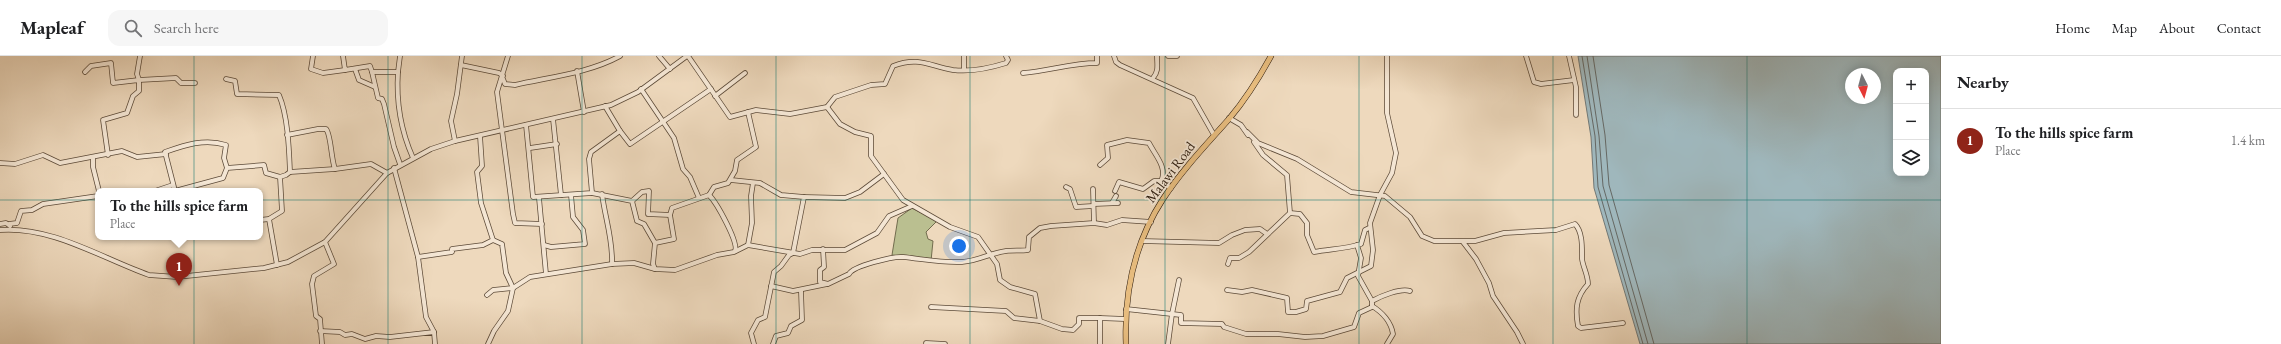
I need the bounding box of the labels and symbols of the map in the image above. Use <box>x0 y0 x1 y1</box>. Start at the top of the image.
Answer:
north arrow <box>1845 68 1881 104</box>
street label: Malawi Road <box>1141 137 1199 206</box>
your location <box>949 236 969 256</box>
pin: 1 <box>166 253 192 286</box>

